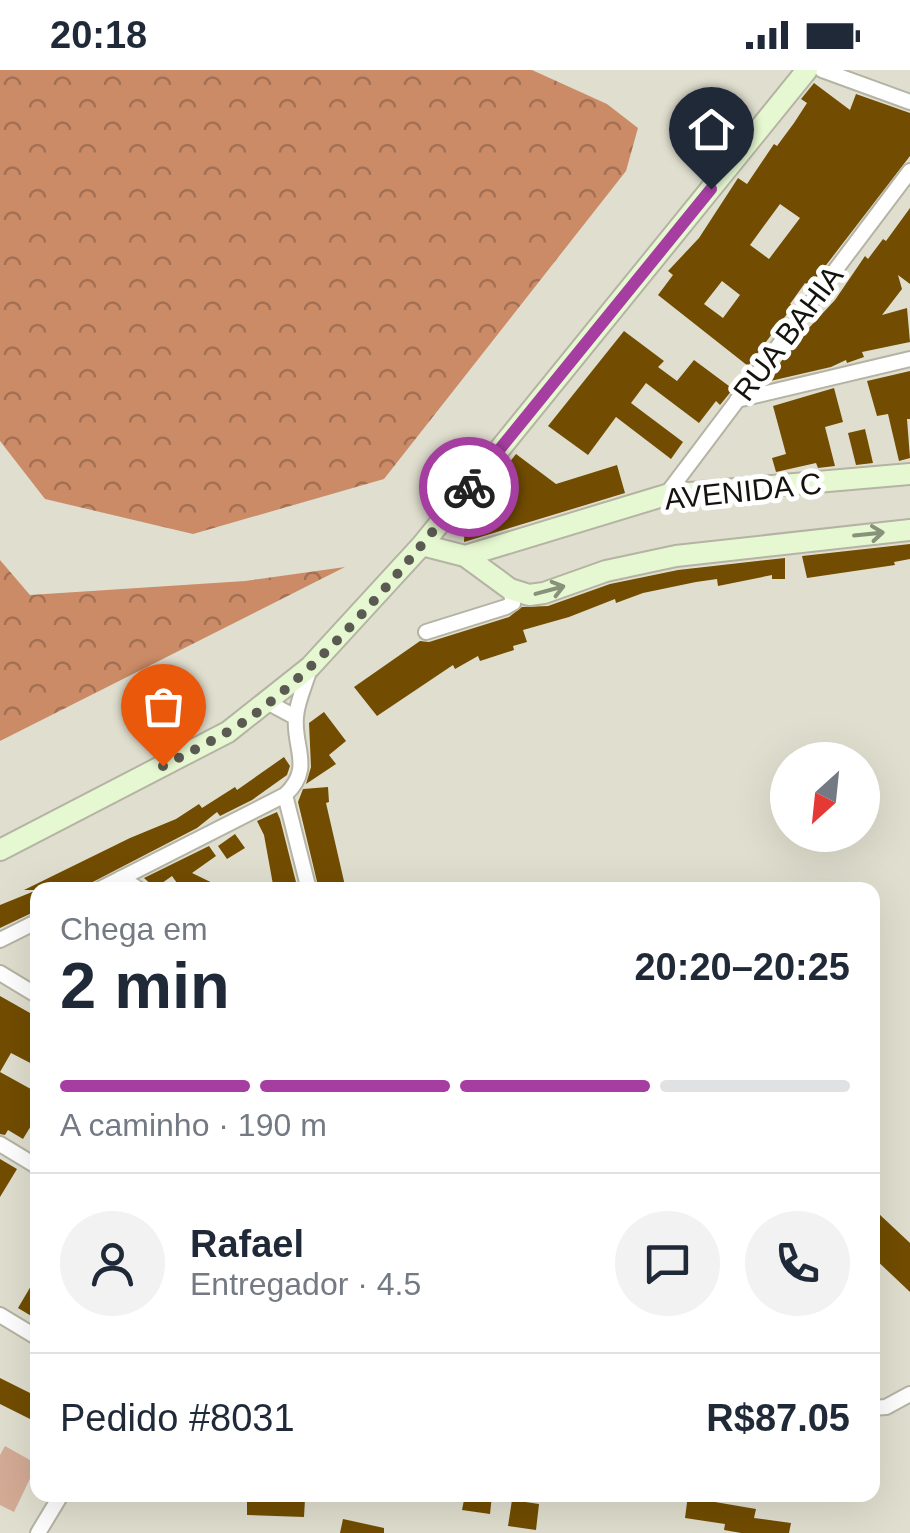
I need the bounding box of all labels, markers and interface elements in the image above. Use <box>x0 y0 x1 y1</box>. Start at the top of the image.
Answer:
text: 20:18 <box>50 14 147 56</box>
pin <box>669 87 754 190</box>
icon: home <box>684 102 739 157</box>
street label: RUA BAHIA <box>727 259 849 407</box>
courier <box>419 437 519 537</box>
icon: bike <box>442 460 497 515</box>
street label: AVENIDA C <box>663 466 823 516</box>
one-way arrow <box>853 524 885 543</box>
one-way arrow <box>534 579 565 598</box>
pin <box>121 664 206 767</box>
icon: bag <box>136 679 191 734</box>
north arrow <box>770 742 880 852</box>
map controls <box>770 742 880 852</box>
text: Chega em <box>60 911 208 947</box>
text: 20:20–20:25 <box>634 946 850 988</box>
text: 2 min <box>60 949 230 1022</box>
text: A caminho · 190 m <box>60 1107 327 1143</box>
button: person <box>60 1211 165 1316</box>
button: chat <box>615 1211 720 1316</box>
button: phone <box>745 1211 850 1316</box>
text: Rafael <box>190 1223 304 1265</box>
text: Entregador · 4.5 <box>190 1266 421 1302</box>
text: Pedido #8031 <box>60 1397 295 1439</box>
text: R$87.05 <box>706 1397 850 1439</box>

